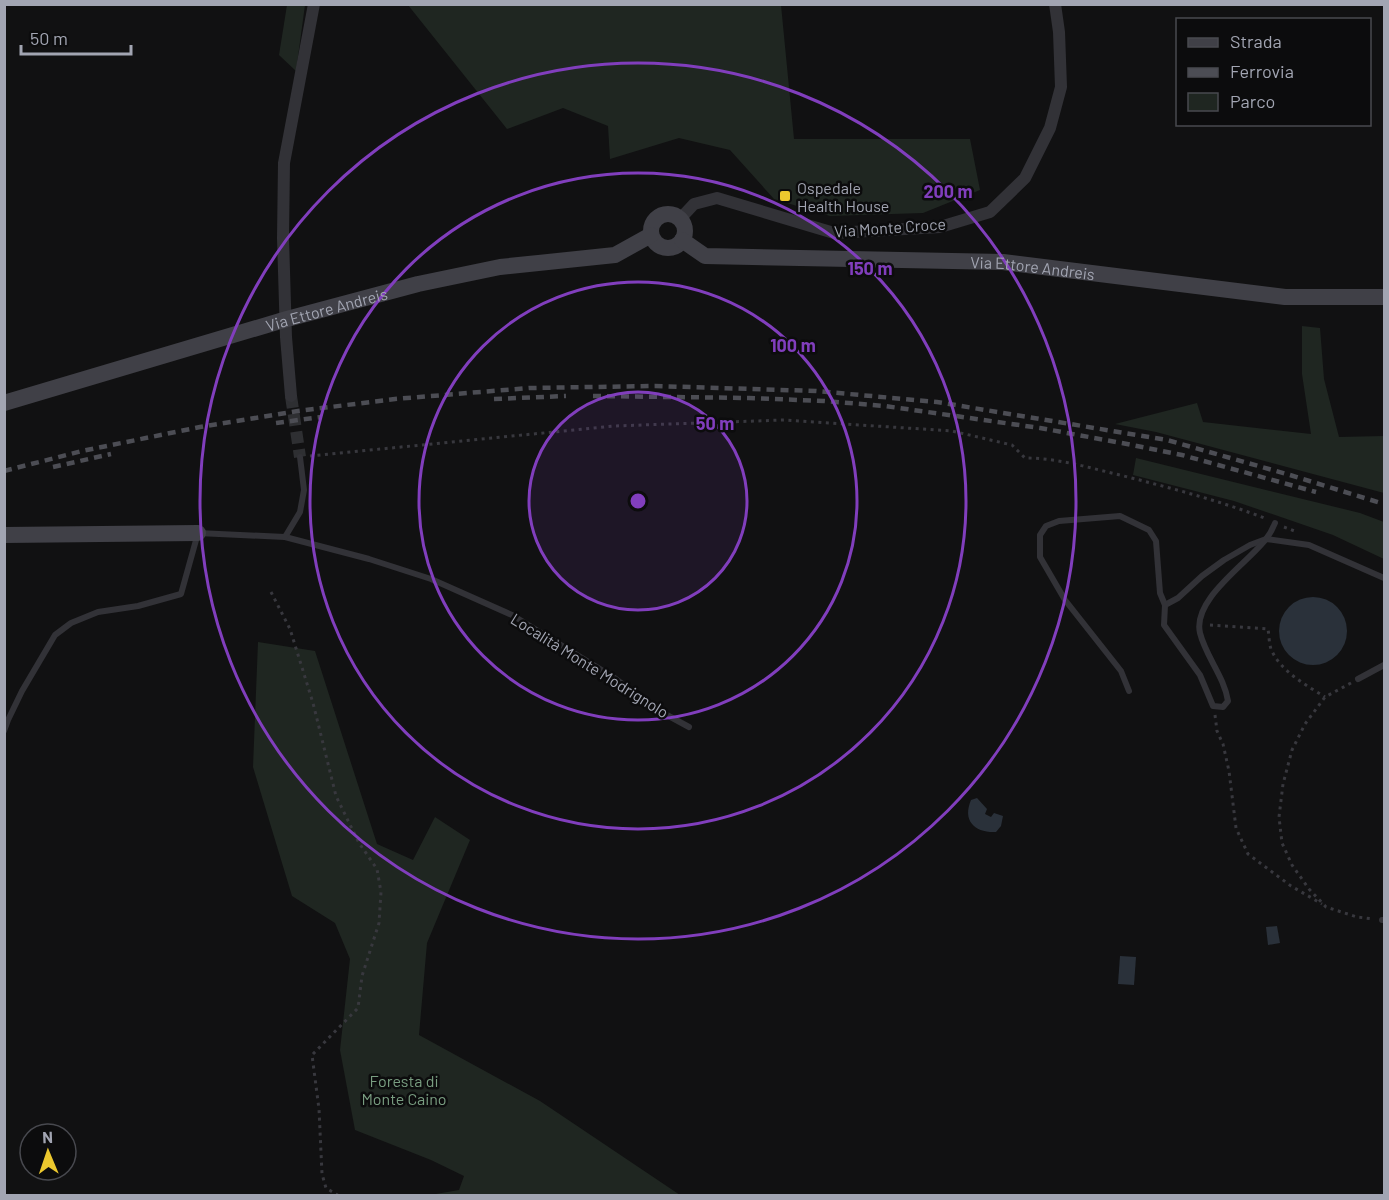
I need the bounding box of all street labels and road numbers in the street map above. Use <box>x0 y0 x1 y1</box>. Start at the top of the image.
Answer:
street label: Via Monte Croce <box>833 214 947 240</box>
street label: Via Ettore Andreis <box>970 252 1096 283</box>
street label: Via Ettore Andreis <box>263 283 389 334</box>
street label: Località Monte Modrignolo <box>508 609 672 721</box>

